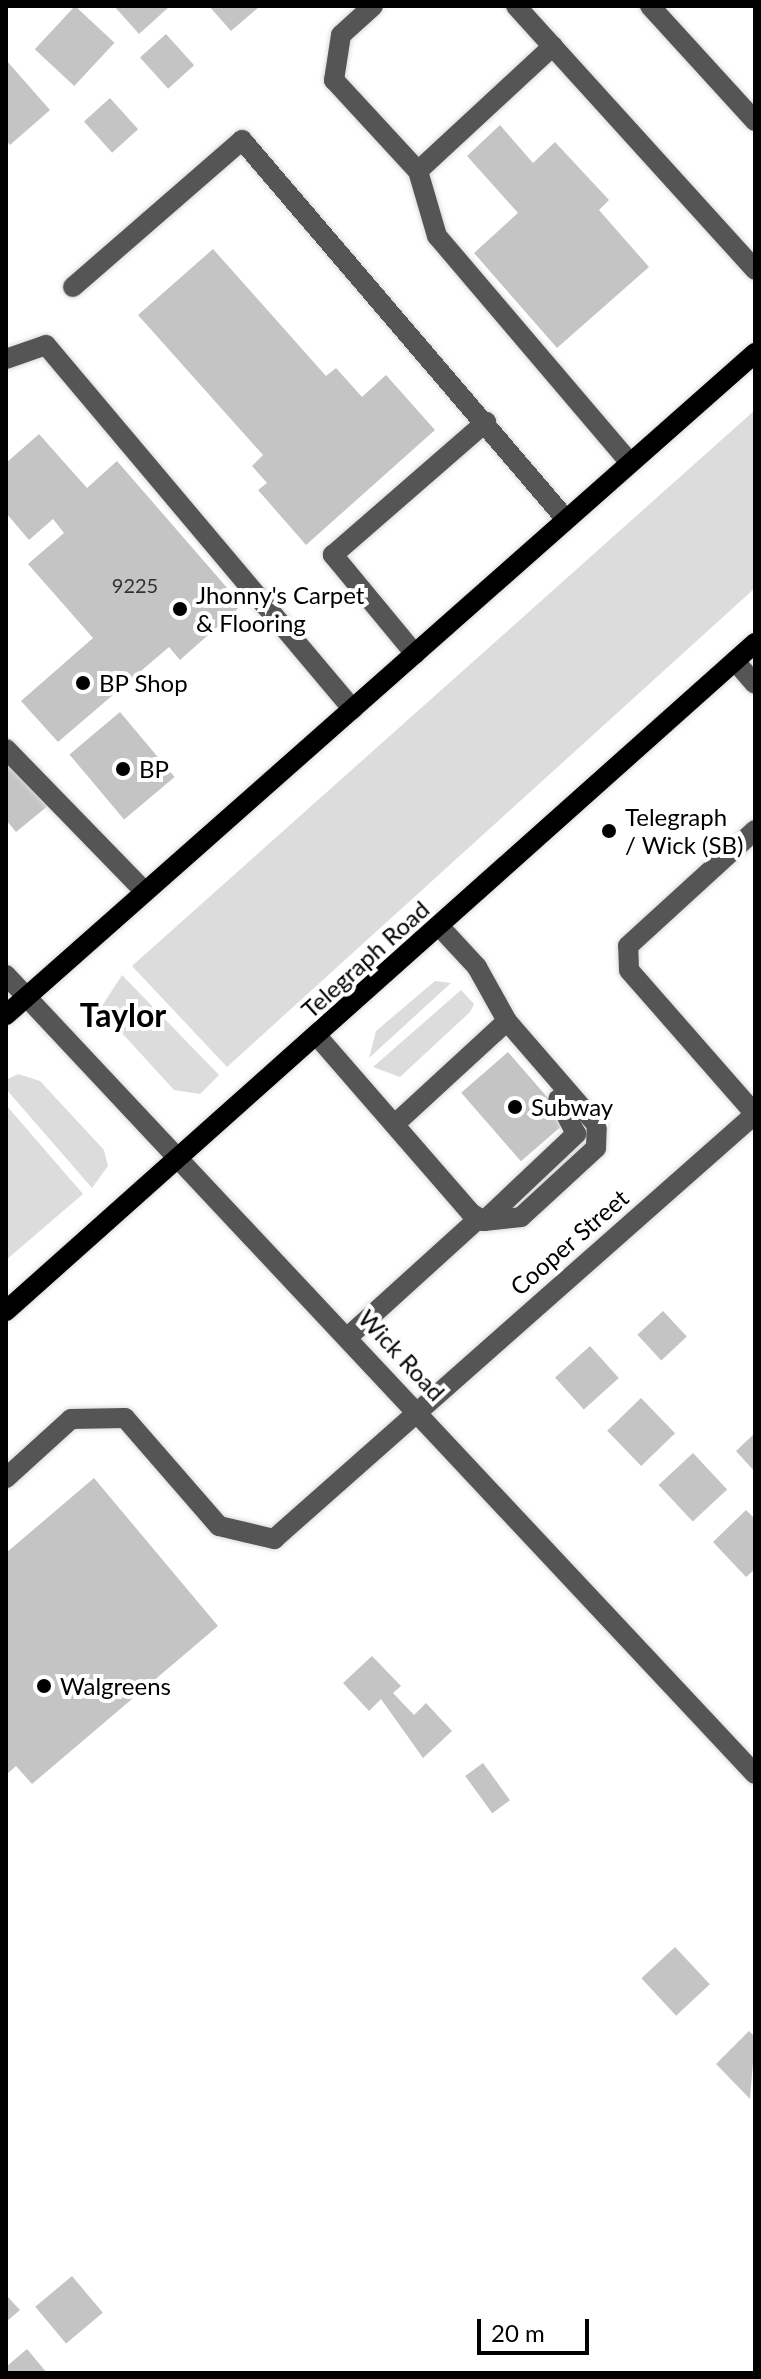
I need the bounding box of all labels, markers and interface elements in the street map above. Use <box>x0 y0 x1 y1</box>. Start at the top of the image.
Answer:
house number: 9225 <box>112 573 158 597</box>
place label: Jhonny's Carpet & Flooring <box>196 581 364 637</box>
marker: Jhonny's Carpet & Flooring <box>171 600 189 618</box>
place label: BP Shop <box>99 669 188 697</box>
marker: BP Shop <box>74 674 92 692</box>
place label: BP <box>139 755 169 783</box>
marker: BP <box>114 760 132 778</box>
place label: Telegraph / Wick (SB) <box>625 803 744 859</box>
marker: Telegraph / Wick (SB) <box>600 822 618 840</box>
street label: Telegraph Road <box>295 894 435 1024</box>
district label: Taylor <box>80 996 166 1034</box>
place label: Subway <box>531 1093 613 1121</box>
marker: Subway <box>506 1098 524 1116</box>
street label: Cooper Street <box>504 1183 634 1301</box>
street label: Wick Road <box>353 1304 451 1406</box>
place label: Walgreens <box>60 1672 171 1700</box>
marker: Walgreens <box>35 1677 53 1695</box>
scale bar <box>481 2303 593 2353</box>
text: 20 m <box>491 2318 545 2347</box>

